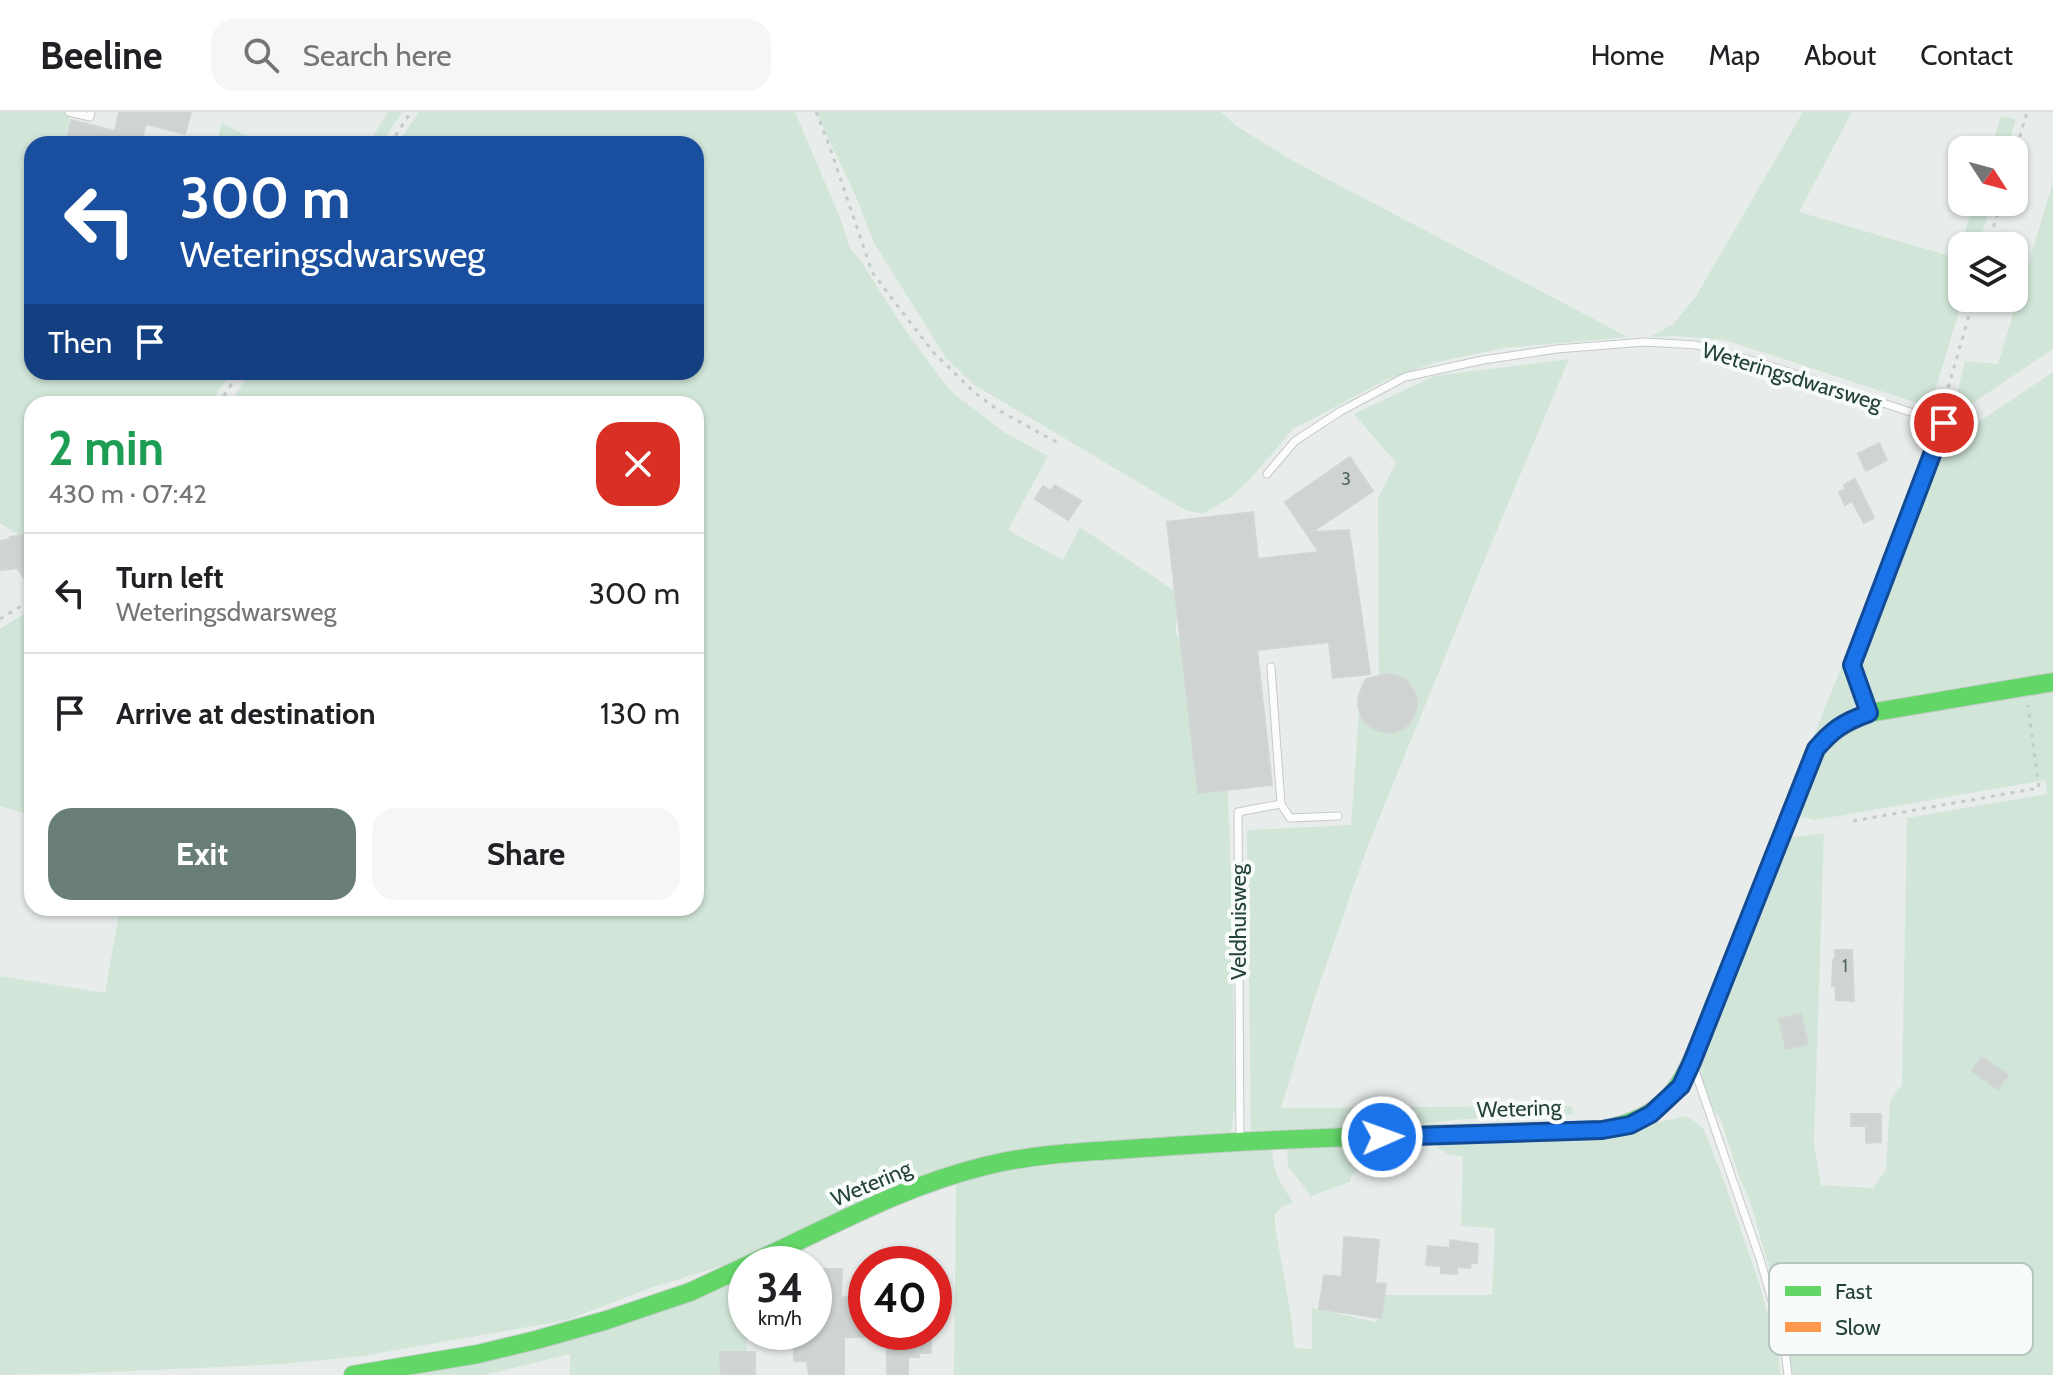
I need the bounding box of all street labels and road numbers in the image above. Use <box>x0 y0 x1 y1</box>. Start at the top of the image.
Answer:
street label: Weteringsdwarsweg <box>1699 336 1886 417</box>
street label: Veldhuisweg <box>1225 863 1252 980</box>
street label: Wetering <box>1476 1093 1563 1123</box>
street label: Wetering <box>827 1154 916 1212</box>

